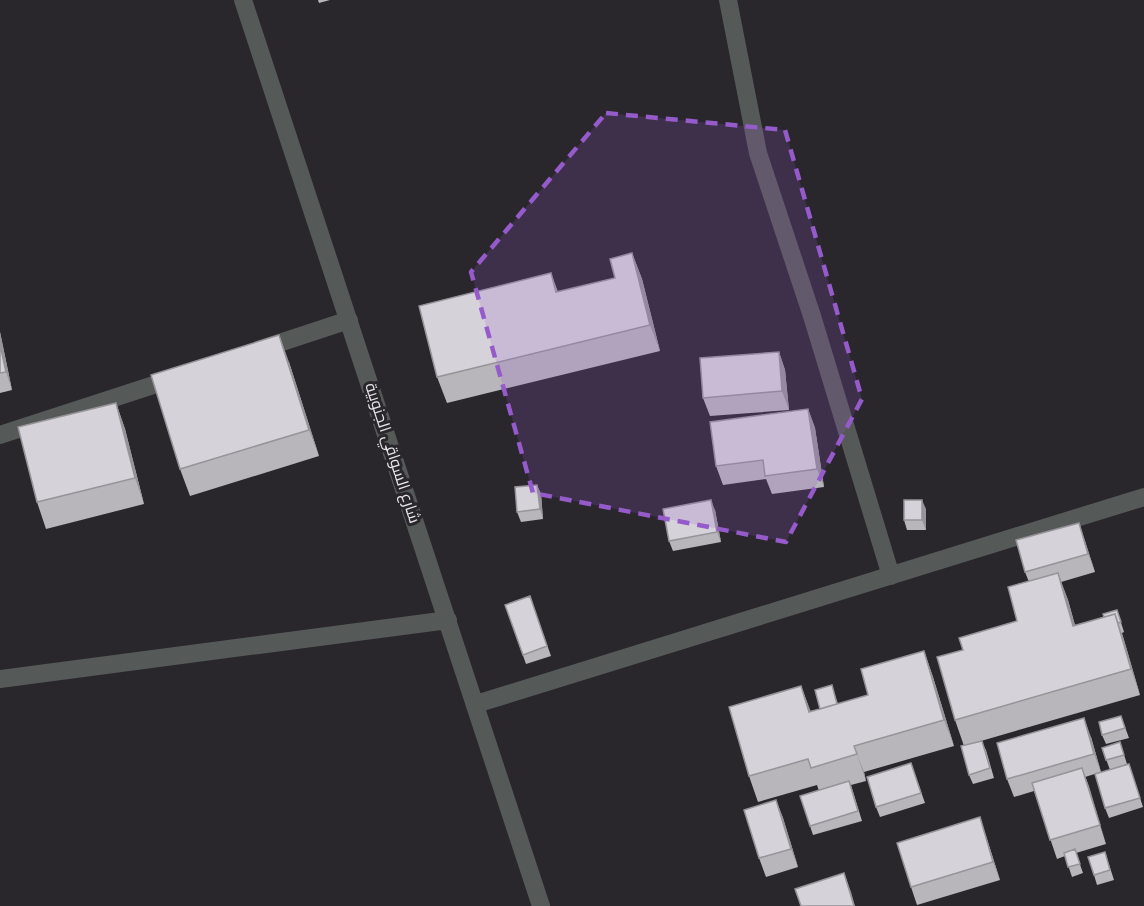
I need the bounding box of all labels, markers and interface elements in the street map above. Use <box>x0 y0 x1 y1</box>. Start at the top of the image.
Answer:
street label: شارع السواقي الجنوبية <box>357 380 425 527</box>

